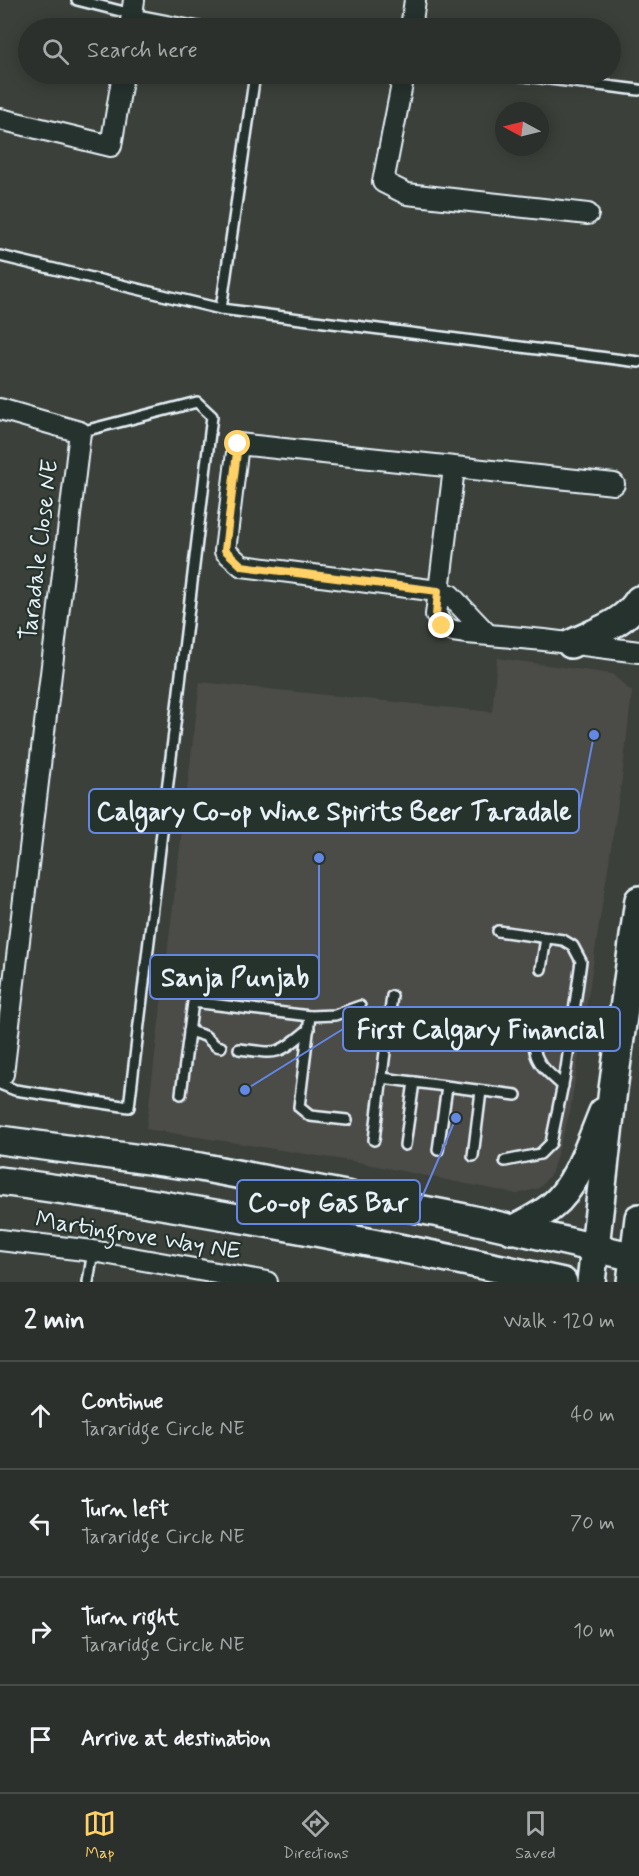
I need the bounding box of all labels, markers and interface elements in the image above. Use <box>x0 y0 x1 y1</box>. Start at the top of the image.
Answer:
search box <box>18 18 621 84</box>
icon: search <box>39 35 72 68</box>
text: Search here <box>87 37 198 65</box>
north arrow <box>495 102 549 156</box>
route start <box>224 430 250 456</box>
street label: Taradale Close NE <box>14 458 66 642</box>
route end <box>428 612 454 638</box>
callout: Calgary Co-op Wine Spirits Beer Taradale <box>89 789 579 833</box>
text: Calgary Co-op Wine Spirits Beer Taradale <box>97 796 571 833</box>
callout: Sanja Punjab <box>150 955 319 999</box>
text: Sanja Punjab <box>161 962 309 997</box>
callout: First Calgary Financial <box>343 1007 620 1051</box>
text: First Calgary Financial <box>357 1014 605 1051</box>
callout: Co-op Gas Bar <box>237 1180 420 1224</box>
text: Co-op Gas Bar <box>248 1187 409 1221</box>
street label: Martingrove Way NE <box>33 1204 243 1271</box>
text: 2 min <box>24 1304 85 1338</box>
text: Walk · 120 m <box>504 1308 615 1335</box>
text: Continue <box>81 1388 163 1416</box>
icon: ahead <box>24 1399 57 1432</box>
text: 40 m <box>571 1402 615 1429</box>
text: Tararidge Circle NE <box>81 1416 245 1443</box>
text: Turn left <box>81 1496 169 1524</box>
icon: left <box>24 1507 57 1540</box>
text: 70 m <box>570 1510 615 1537</box>
text: Tararidge Circle NE <box>81 1524 245 1551</box>
text: Turn right <box>81 1604 179 1632</box>
icon: right <box>24 1615 57 1648</box>
text: 10 m <box>573 1618 615 1645</box>
text: Tararidge Circle NE <box>81 1632 245 1659</box>
icon: arrive <box>24 1723 57 1756</box>
text: Arrive at destination <box>81 1725 271 1753</box>
tab: Map <box>83 1807 116 1864</box>
tab: Directions <box>283 1807 349 1864</box>
tab: Saved <box>515 1807 556 1864</box>

